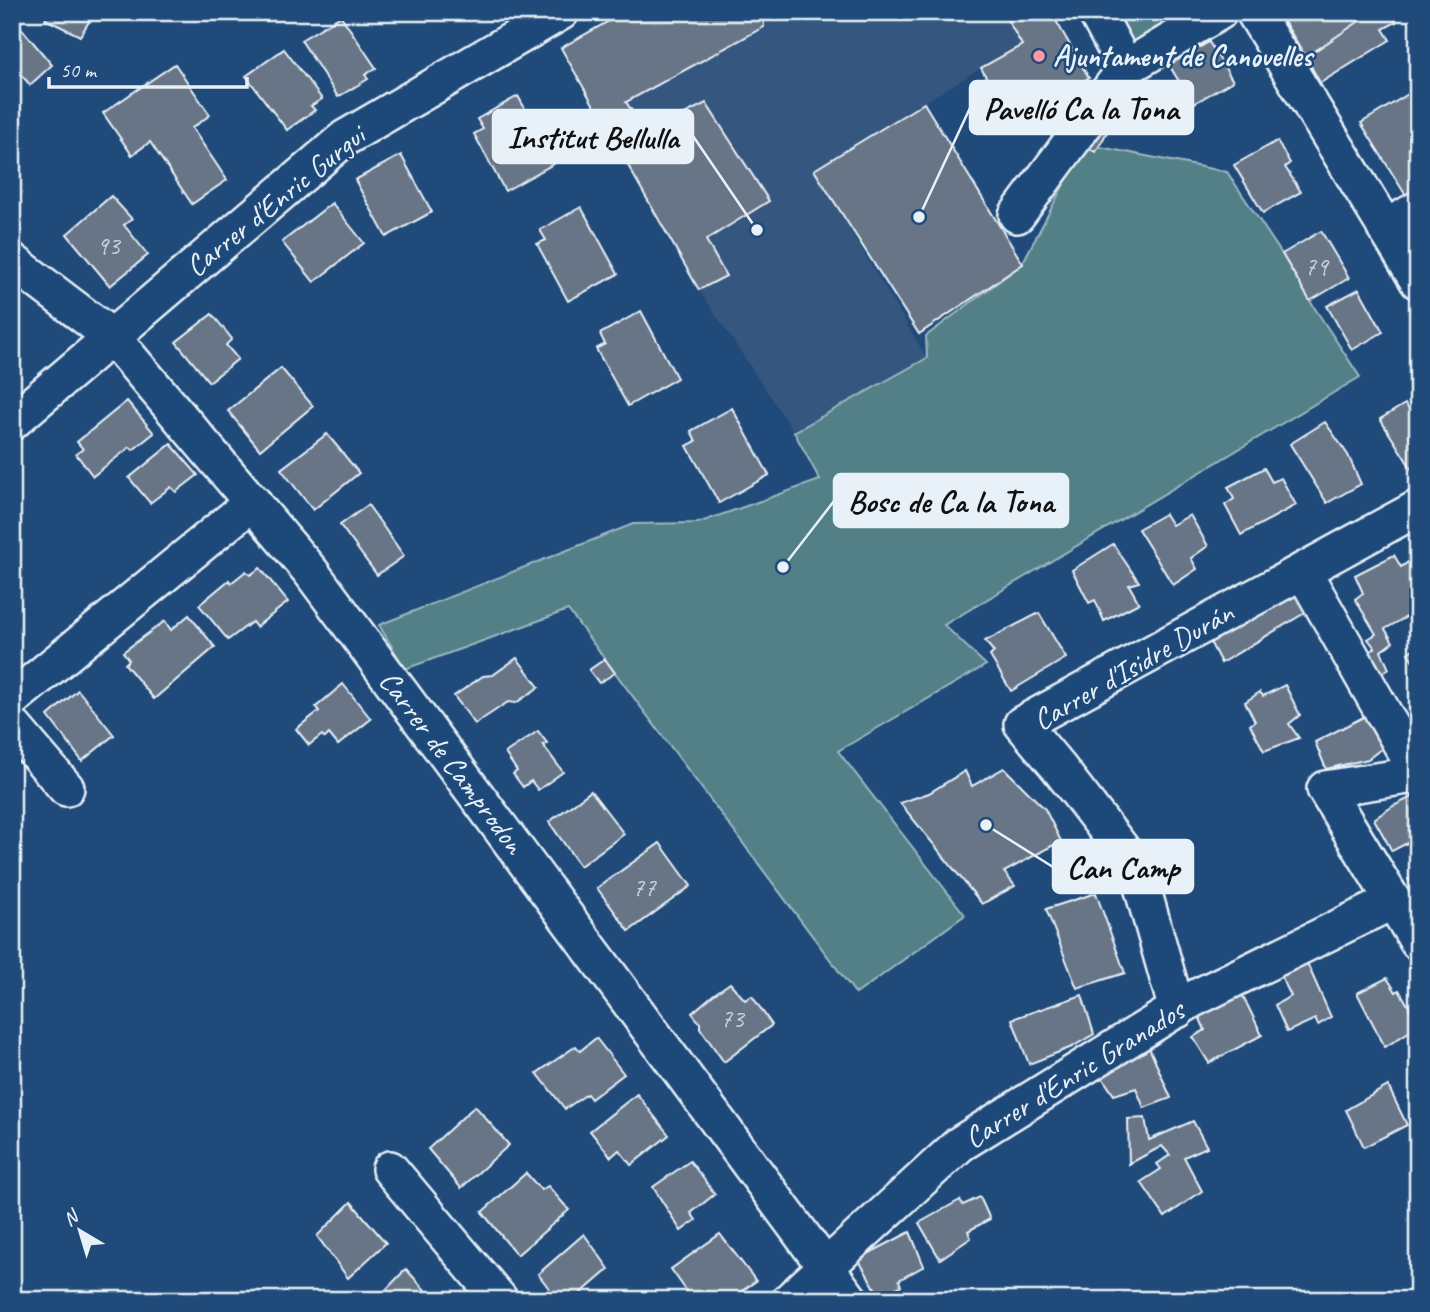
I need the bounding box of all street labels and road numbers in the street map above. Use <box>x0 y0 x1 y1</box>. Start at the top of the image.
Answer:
street label: Carrer d'Enric Gurgui <box>178 115 375 285</box>
street label: Carrer d'Isidre Durán <box>1026 593 1241 739</box>
street label: Carrer de Camprodon <box>371 663 534 862</box>
street label: Carrer d'Enric Granados <box>957 990 1193 1157</box>

